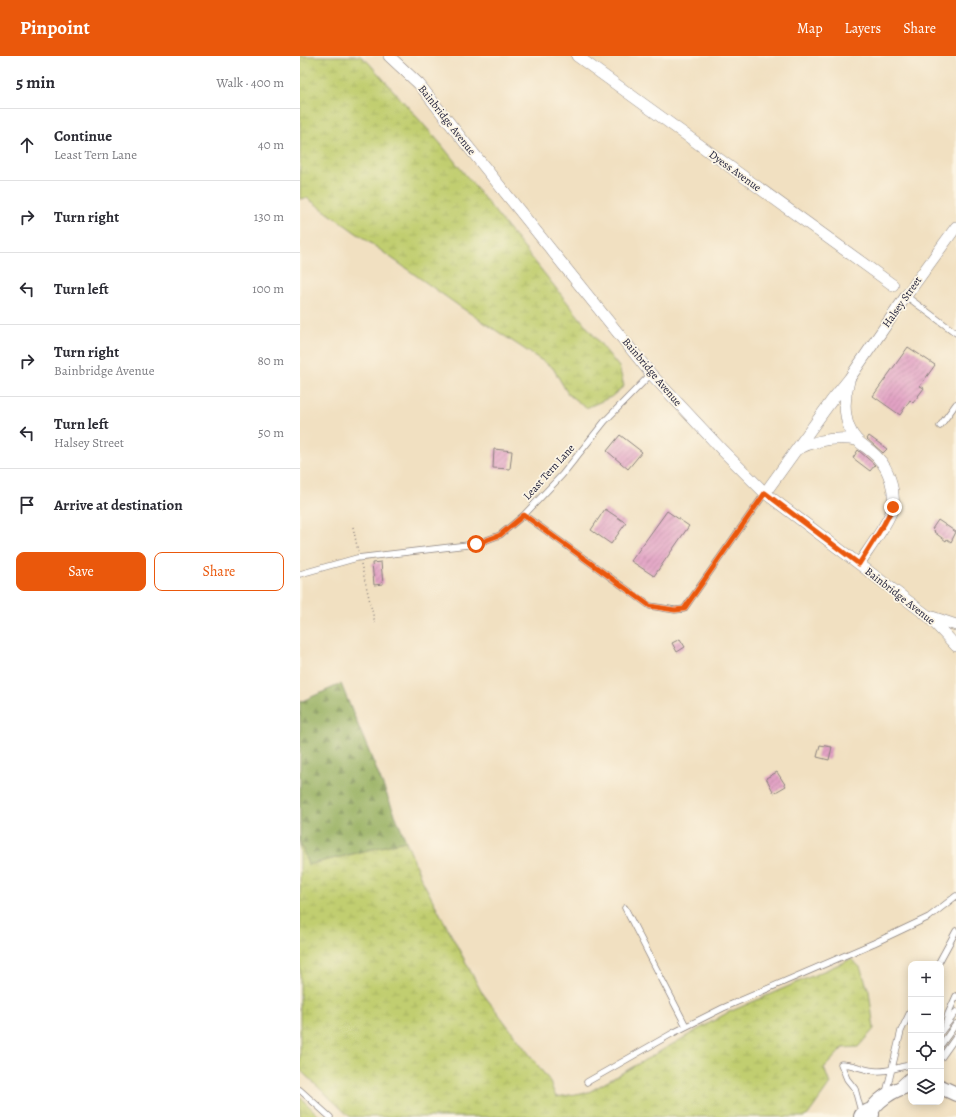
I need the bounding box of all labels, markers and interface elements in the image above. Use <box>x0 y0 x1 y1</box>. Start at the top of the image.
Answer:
text: Pinpoint <box>20 15 90 41</box>
text: Map <box>797 19 823 38</box>
text: Layers <box>845 19 881 38</box>
text: Share <box>903 19 936 38</box>
text: 5 min <box>16 71 55 94</box>
text: Walk · 400 m <box>216 74 284 91</box>
street label: Bainbridge Avenue <box>415 82 479 158</box>
text: Continue <box>54 126 112 146</box>
icon: ahead <box>16 134 38 156</box>
text: 40 m <box>258 136 284 153</box>
text: Least Tern Lane <box>54 146 137 163</box>
street label: Dyess Avenue <box>706 147 764 195</box>
icon: right <box>16 206 38 228</box>
text: Turn right <box>54 207 119 227</box>
text: 130 m <box>254 208 284 225</box>
street label: Halsey Street <box>879 273 925 331</box>
icon: left <box>16 278 38 300</box>
text: Turn left <box>54 279 109 299</box>
text: 100 m <box>252 280 284 297</box>
street label: Bainbridge Avenue <box>619 335 685 409</box>
text: Turn right <box>54 342 119 362</box>
icon: right <box>16 350 38 372</box>
text: 80 m <box>257 352 284 369</box>
text: Bainbridge Avenue <box>54 362 154 379</box>
text: Turn left <box>54 414 109 434</box>
icon: left <box>16 422 38 444</box>
text: 50 m <box>258 424 284 441</box>
text: Halsey Street <box>54 434 124 451</box>
street label: Least Tern Lane <box>520 441 578 503</box>
icon: arrive <box>16 494 38 516</box>
text: Arrive at destination <box>54 495 183 515</box>
route end <box>884 498 902 516</box>
route start <box>467 535 485 553</box>
button: Save <box>16 552 146 591</box>
button: Share <box>154 552 284 591</box>
street label: Bainbridge Avenue <box>862 564 938 628</box>
map controls <box>908 961 944 1105</box>
button: + <box>908 961 944 997</box>
button: − <box>908 997 944 1033</box>
button: locate <box>908 1033 944 1069</box>
button: layers <box>908 1069 944 1105</box>

